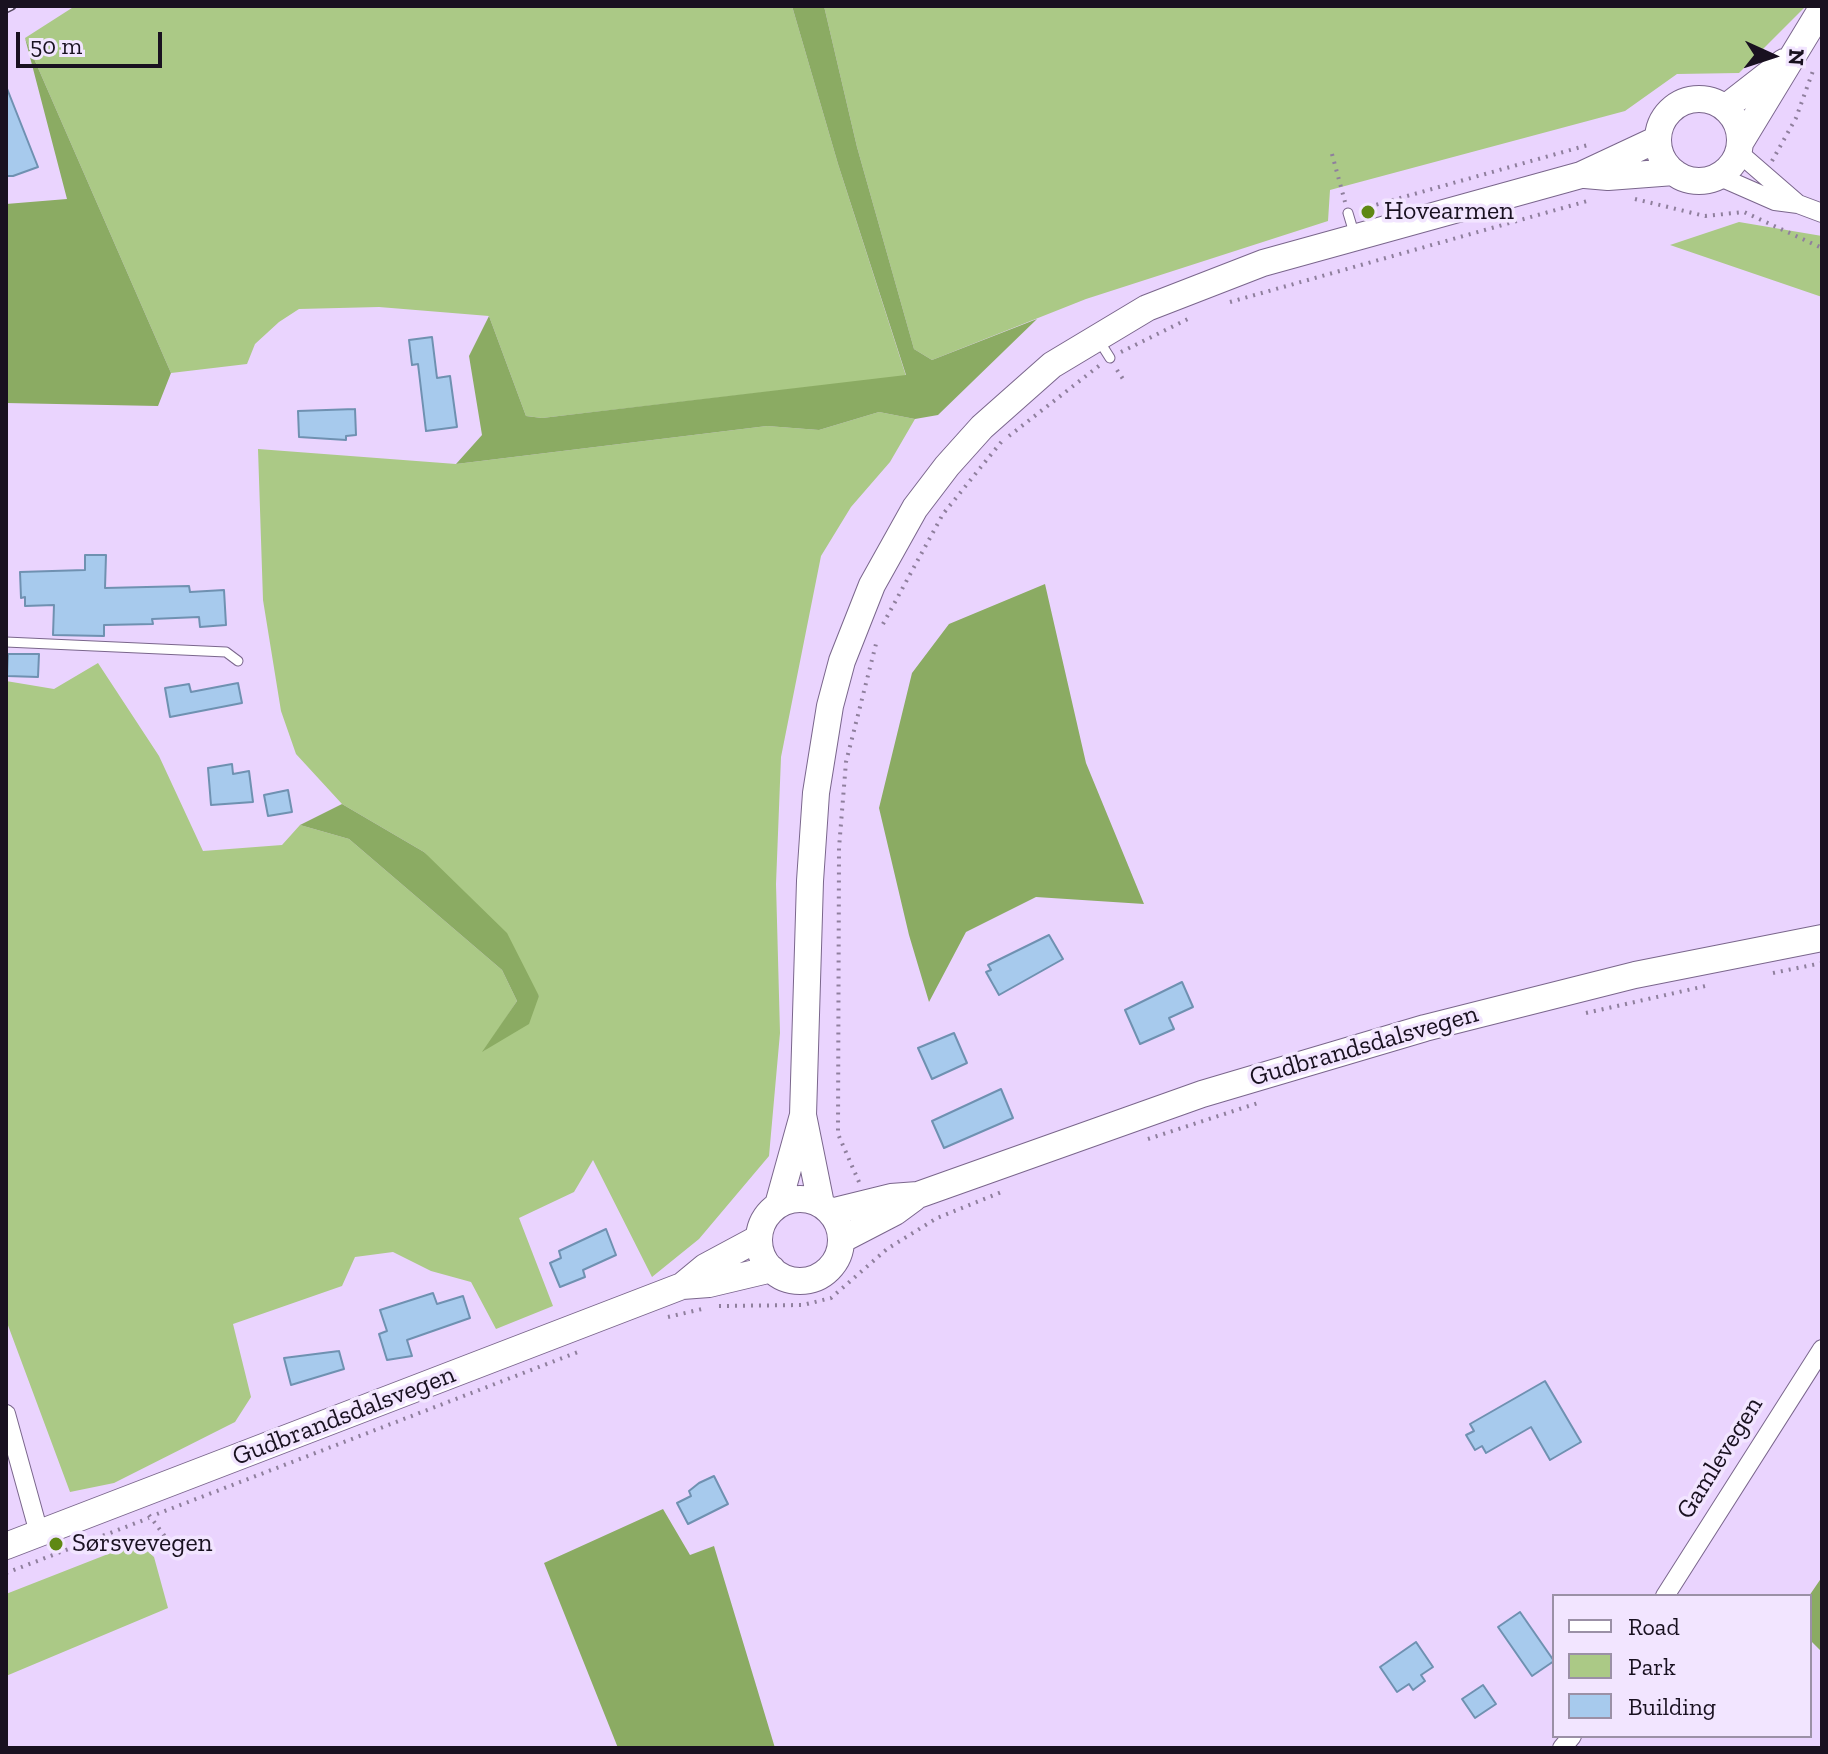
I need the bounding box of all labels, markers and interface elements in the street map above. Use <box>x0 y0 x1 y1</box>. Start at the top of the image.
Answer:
scale bar <box>20 16 166 66</box>
north arrow <box>1732 16 1812 96</box>
text: 50 m <box>30 31 82 60</box>
text: N <box>1783 48 1810 66</box>
place label: Hovearmen <box>1384 196 1514 228</box>
marker: Hovearmen <box>1359 203 1377 221</box>
street label: Gudbrandsdalsvegen <box>1246 998 1482 1094</box>
street label: Gudbrandsdalsvegen <box>228 1359 460 1473</box>
street label: Gamlevegen <box>1670 1391 1770 1525</box>
place label: Sørsvevegen <box>72 1528 213 1560</box>
marker: Sørsvevegen <box>47 1535 65 1553</box>
legend <box>1552 1594 1812 1738</box>
text: Road <box>1628 1612 1680 1641</box>
text: Park <box>1628 1652 1676 1681</box>
text: Building <box>1628 1692 1716 1721</box>

